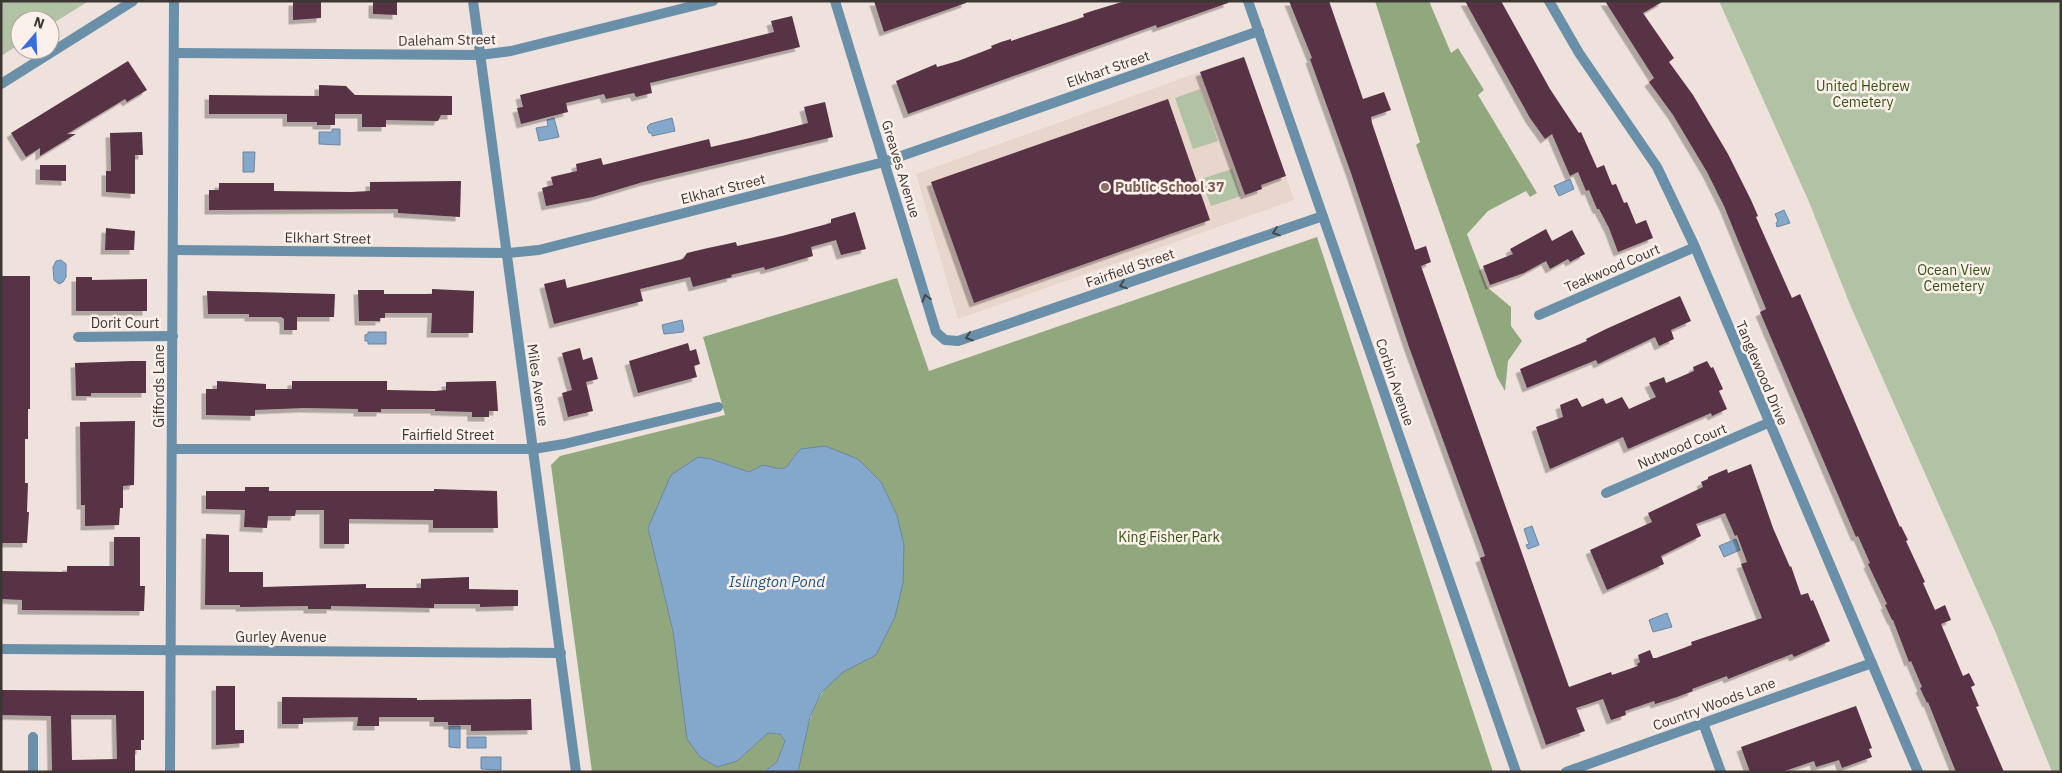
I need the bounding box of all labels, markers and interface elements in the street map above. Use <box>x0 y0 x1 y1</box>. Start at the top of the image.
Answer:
north arrow <box>10 10 60 60</box>
text: N <box>32 13 47 33</box>
street label: Daleham Street <box>398 30 496 50</box>
street label: Elkhart Street <box>1064 46 1152 92</box>
park label: United Hebrew Cemetery <box>1816 77 1910 111</box>
street label: Greaves Avenue <box>878 118 924 220</box>
street label: Elkhart Street <box>679 170 767 208</box>
place label: Public School 37 <box>1115 178 1224 196</box>
marker: Public School 37 <box>1099 181 1111 193</box>
one-way arrow <box>1273 226 1281 236</box>
street label: Elkhart Street <box>285 228 372 248</box>
street label: Teakwood Court <box>1562 240 1663 296</box>
street label: Fairfield Street <box>1083 244 1177 292</box>
park label: Ocean View Cemetery <box>1917 261 1991 295</box>
one-way arrow <box>1119 279 1127 289</box>
one-way arrow <box>921 294 931 302</box>
street label: Dorit Court <box>91 314 159 332</box>
street label: Tanglewood Drive <box>1732 318 1792 428</box>
one-way arrow <box>965 331 974 341</box>
street label: Corbin Avenue <box>1372 336 1418 428</box>
street label: Miles Avenue <box>523 343 553 428</box>
street label: Giffords Lane <box>150 344 168 428</box>
street label: Nutwood Court <box>1635 419 1729 473</box>
street label: Fairfield Street <box>402 426 494 444</box>
park label: King Fisher Park <box>1118 528 1220 546</box>
water label: Islington Pond <box>729 572 825 591</box>
street label: Gurley Avenue <box>235 628 327 646</box>
street label: Country Woods Lane <box>1650 673 1778 735</box>

